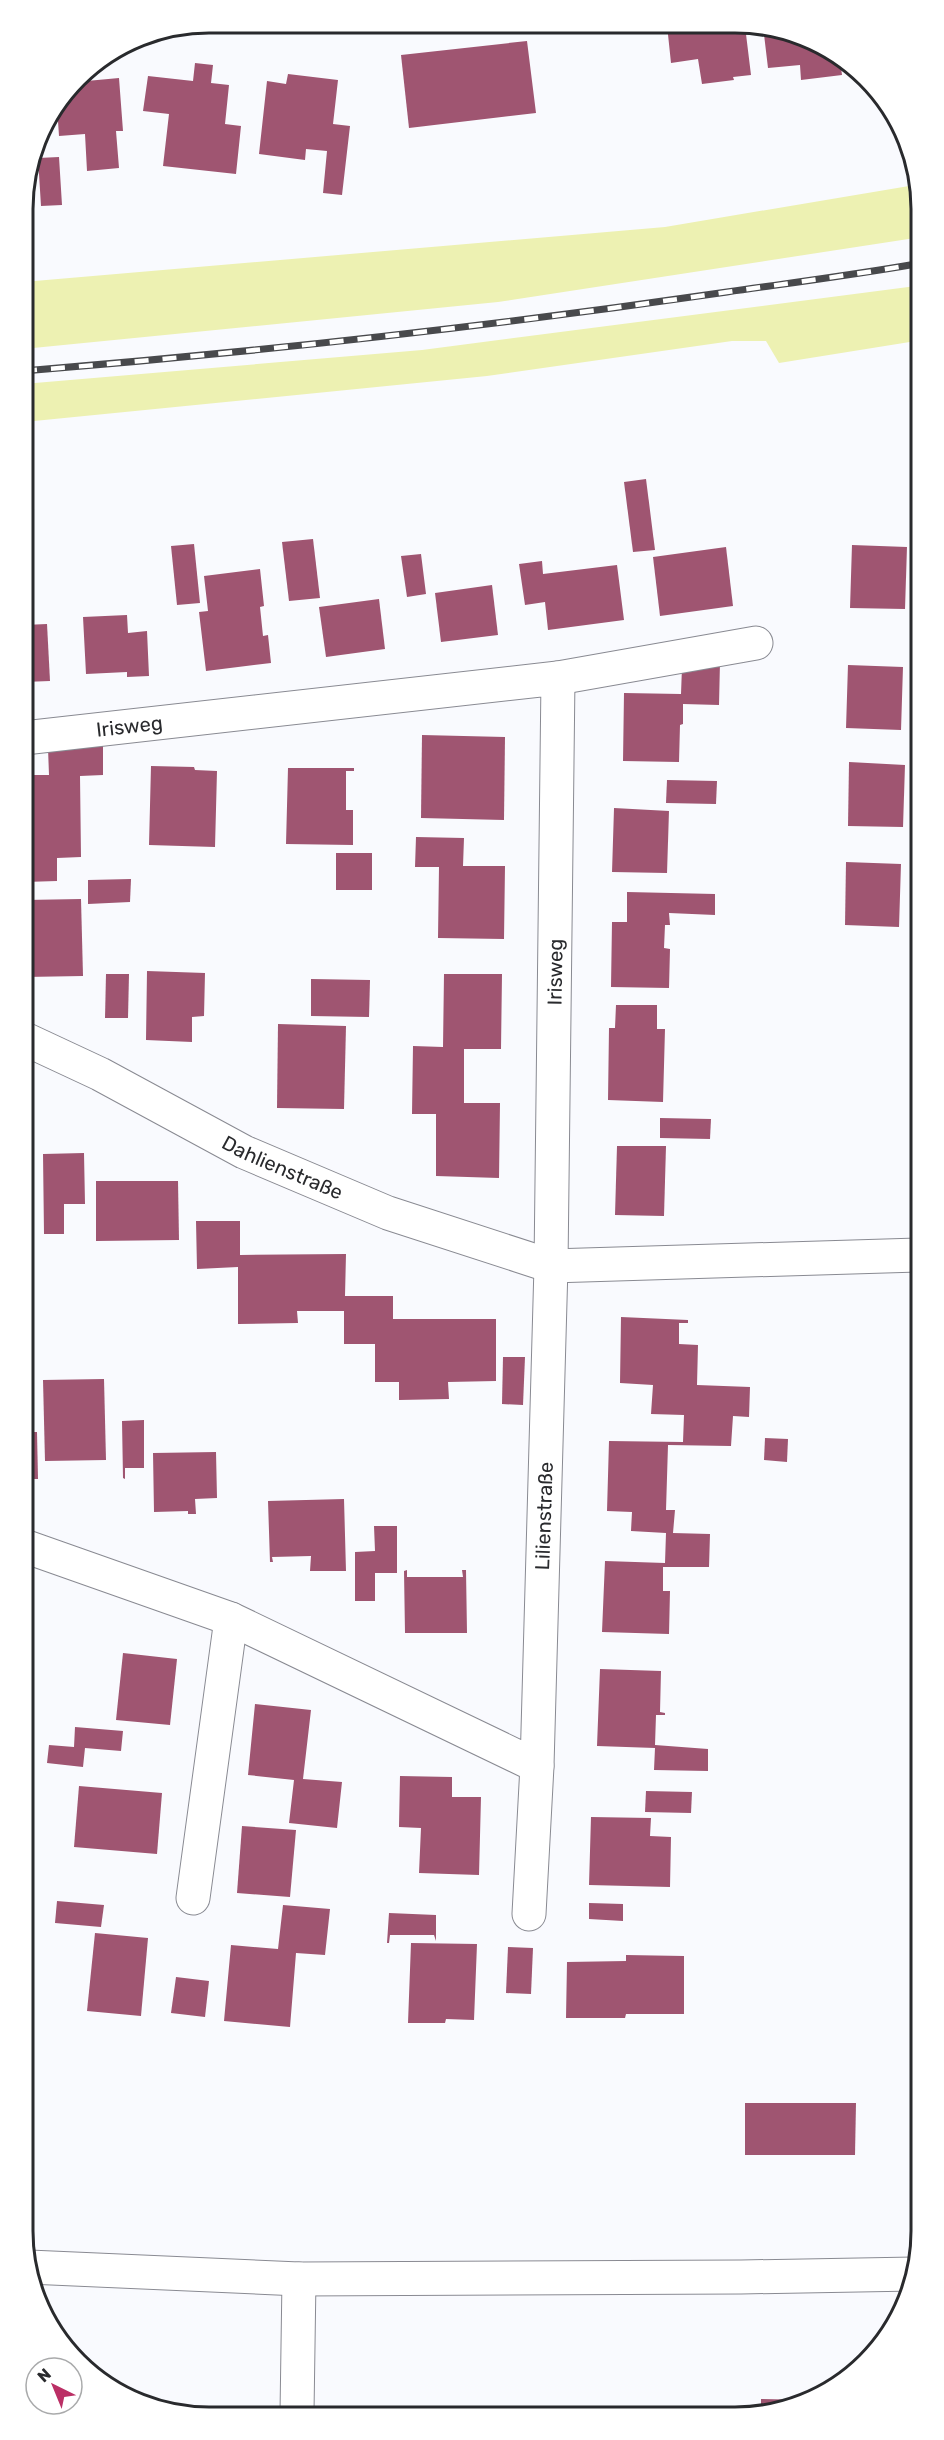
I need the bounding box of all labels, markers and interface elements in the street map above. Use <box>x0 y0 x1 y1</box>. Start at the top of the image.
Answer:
street label: Irisweg <box>95 711 164 742</box>
street label: Irisweg <box>542 938 568 1006</box>
street label: Dahlienstraße <box>218 1130 347 1204</box>
street label: Lilienstraße <box>530 1461 558 1571</box>
north arrow <box>24 2356 84 2416</box>
text: N <box>33 2365 55 2386</box>

